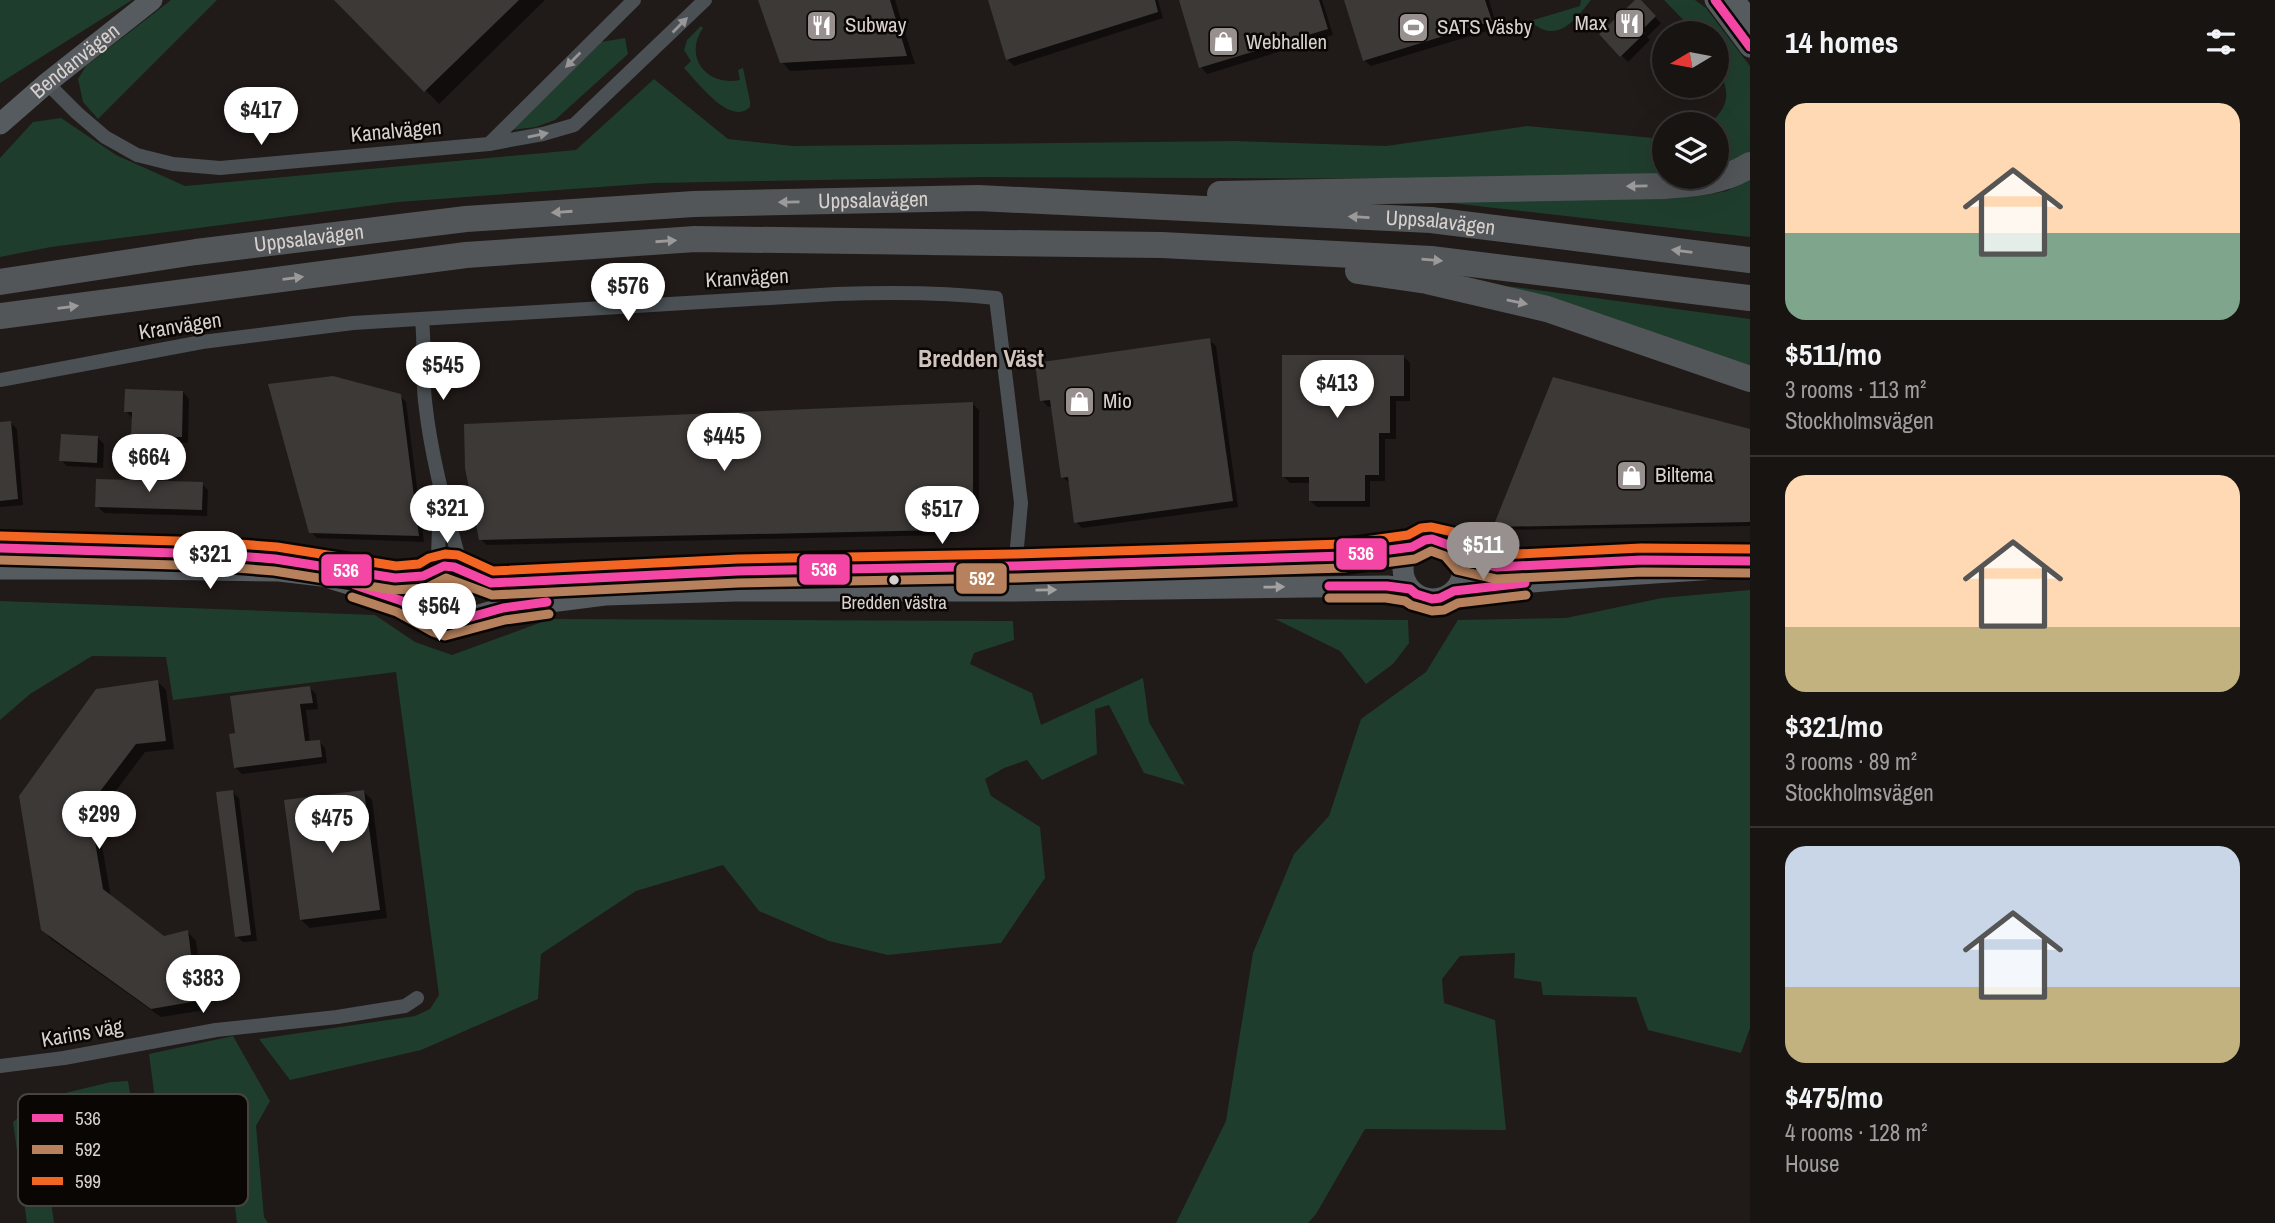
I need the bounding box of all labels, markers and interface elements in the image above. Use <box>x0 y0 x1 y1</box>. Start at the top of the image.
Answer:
restaurant icon: Max <box>1613 6 1647 40</box>
restaurant icon: Subway <box>805 8 839 42</box>
place label: Max <box>1574 8 1607 37</box>
place label: Subway <box>845 10 907 39</box>
sports icon: SATS Väsby <box>1397 10 1431 44</box>
place label: SATS Väsby <box>1437 12 1532 41</box>
street label: Bendanvägen <box>24 16 125 105</box>
one-way arrow <box>671 17 688 33</box>
north arrow <box>1652 21 1729 98</box>
map controls <box>1652 21 1729 189</box>
text: 14 homes <box>1785 22 1899 62</box>
icon: filters <box>2202 23 2240 61</box>
shop icon: Webhallen <box>1206 25 1240 59</box>
place label: Webhallen <box>1246 27 1327 56</box>
one-way arrow <box>566 51 582 68</box>
pin: $417 <box>220 88 302 147</box>
text: $417 <box>240 94 282 125</box>
street label: Kanalvägen <box>349 112 443 149</box>
button: layers <box>1652 112 1729 189</box>
one-way arrow <box>527 129 549 140</box>
icon: home <box>1950 149 2076 275</box>
one-way arrow <box>1625 180 1647 192</box>
street label: Uppsalavägen <box>818 184 929 215</box>
one-way arrow <box>777 196 799 208</box>
street label: Uppsalavägen <box>1385 203 1497 242</box>
one-way arrow <box>550 207 572 218</box>
one-way arrow <box>1348 211 1370 222</box>
street label: Uppsalavägen <box>252 217 365 259</box>
one-way arrow <box>655 235 677 246</box>
one-way arrow <box>1671 246 1693 257</box>
one-way arrow <box>1421 255 1443 266</box>
street label: Kranvägen <box>705 261 789 294</box>
pin: $576 <box>587 264 669 323</box>
text: $576 <box>607 270 649 301</box>
one-way arrow <box>282 272 304 283</box>
one-way arrow <box>1506 297 1528 308</box>
one-way arrow <box>57 302 79 313</box>
street label: Kranvägen <box>137 305 223 346</box>
text: $511/mo <box>1785 334 1882 374</box>
pin: $545 <box>402 342 484 402</box>
district label: Bredden Väst <box>918 342 1044 374</box>
text: $545 <box>422 349 464 380</box>
pin: $413 <box>1296 360 1378 420</box>
text: $413 <box>1316 367 1358 398</box>
text: 3 rooms · 113 m² <box>1785 374 1926 405</box>
shop icon: Mio <box>1063 384 1097 418</box>
place label: Mio <box>1103 386 1132 415</box>
text: Stockholmsvägen <box>1785 405 1934 436</box>
pin: $445 <box>683 414 765 473</box>
text: $445 <box>703 420 745 451</box>
pin: $664 <box>108 434 190 494</box>
text: $664 <box>128 441 170 472</box>
shop icon: Biltema <box>1615 458 1649 492</box>
place label: Biltema <box>1655 460 1714 489</box>
pin: $321 <box>406 486 488 545</box>
pin: $517 <box>901 486 983 546</box>
text: $321 <box>426 492 468 523</box>
text: $517 <box>921 493 963 524</box>
icon: home <box>1950 521 2076 647</box>
pin: $511 <box>1442 522 1524 582</box>
text: $511 <box>1463 529 1503 560</box>
pin: $321 <box>169 532 251 591</box>
line badge: 536 <box>1335 537 1388 571</box>
text: $321 <box>189 538 231 569</box>
text: 536 <box>1348 540 1374 566</box>
line badge: 536 <box>320 553 373 587</box>
line badge: 536 <box>798 553 851 586</box>
text: 536 <box>811 556 837 582</box>
text: 536 <box>333 557 359 583</box>
line badge: 592 <box>955 562 1008 595</box>
text: 592 <box>969 565 995 591</box>
marker: Bredden västra <box>887 573 901 587</box>
one-way arrow <box>1263 581 1285 593</box>
pin: $564 <box>398 584 480 643</box>
one-way arrow <box>1035 585 1057 596</box>
place label: Bredden västra <box>841 589 947 615</box>
text: $564 <box>418 590 460 621</box>
text: $321/mo <box>1785 706 1883 746</box>
text: 3 rooms · 89 m² <box>1785 746 1917 777</box>
text: Stockholmsvägen <box>1785 777 1934 808</box>
pin: $299 <box>58 792 140 851</box>
pin: $475 <box>291 796 373 855</box>
text: $299 <box>78 798 120 829</box>
text: $475 <box>311 802 353 833</box>
icon: home <box>1950 892 2076 1018</box>
pin: $383 <box>162 956 244 1015</box>
text: $383 <box>182 962 224 993</box>
street label: Karins väg <box>39 1011 125 1054</box>
text: $475/mo <box>1785 1077 1883 1117</box>
legend <box>18 1094 248 1206</box>
text: 536 <box>75 1105 101 1131</box>
text: 4 rooms · 128 m² <box>1785 1117 1928 1148</box>
text: 592 <box>75 1136 101 1162</box>
text: House <box>1785 1148 1840 1179</box>
text: 599 <box>75 1168 101 1194</box>

